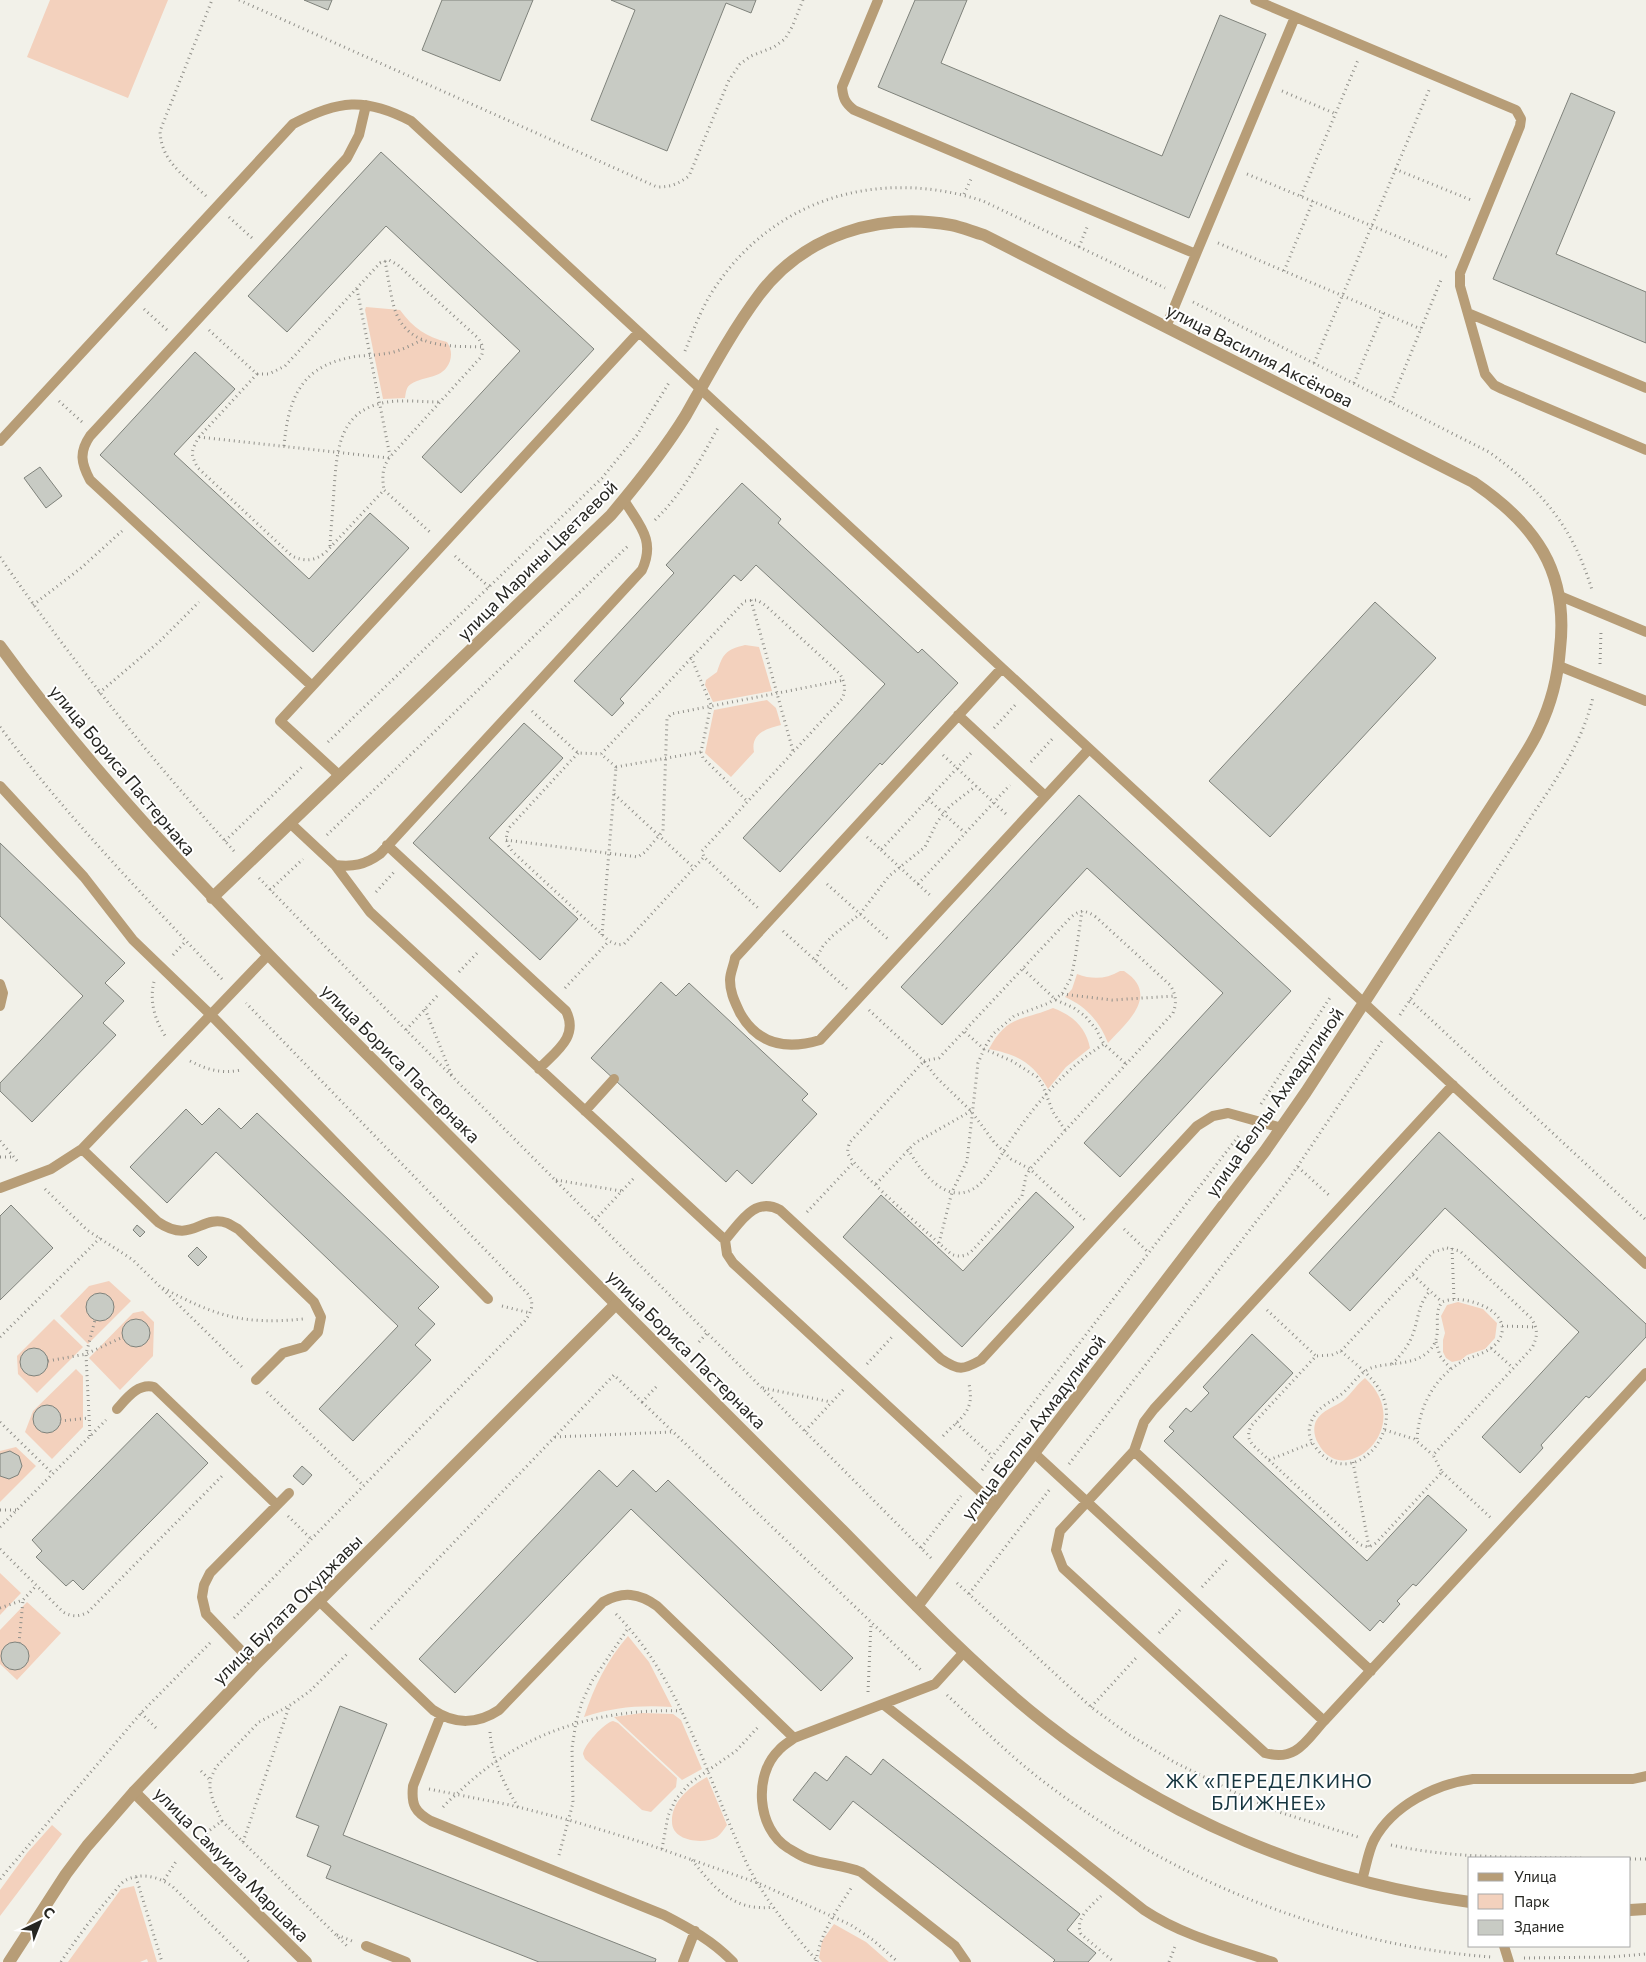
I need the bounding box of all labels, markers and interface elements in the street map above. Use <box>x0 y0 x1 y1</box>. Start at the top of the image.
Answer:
street label: улица Василия Аксёнова <box>1163 298 1357 412</box>
street label: улица Марины Цветаевой <box>452 475 622 645</box>
street label: улица Бориса Пастернака <box>45 680 201 860</box>
street label: улица Бориса Пастернака <box>317 979 485 1147</box>
street label: улица Беллы Ахмадулиной <box>1200 1003 1348 1201</box>
street label: улица Бориса Пастернака <box>603 1265 771 1433</box>
street label: улица Беллы Ахмадулиной <box>956 1330 1110 1524</box>
street label: улица Булата Окуджавы <box>207 1529 367 1689</box>
district label: ЖК «ПЕРЕДЕЛКИНО БЛИЖНЕЕ» <box>1165 1769 1373 1814</box>
street label: улица Самуила Маршака <box>150 1782 314 1946</box>
legend <box>1468 1857 1631 1947</box>
text: Улица <box>1514 1867 1556 1885</box>
text: Парк <box>1514 1892 1550 1910</box>
north arrow <box>15 1897 65 1947</box>
text: С <box>40 1903 59 1922</box>
text: Здание <box>1514 1917 1564 1935</box>

